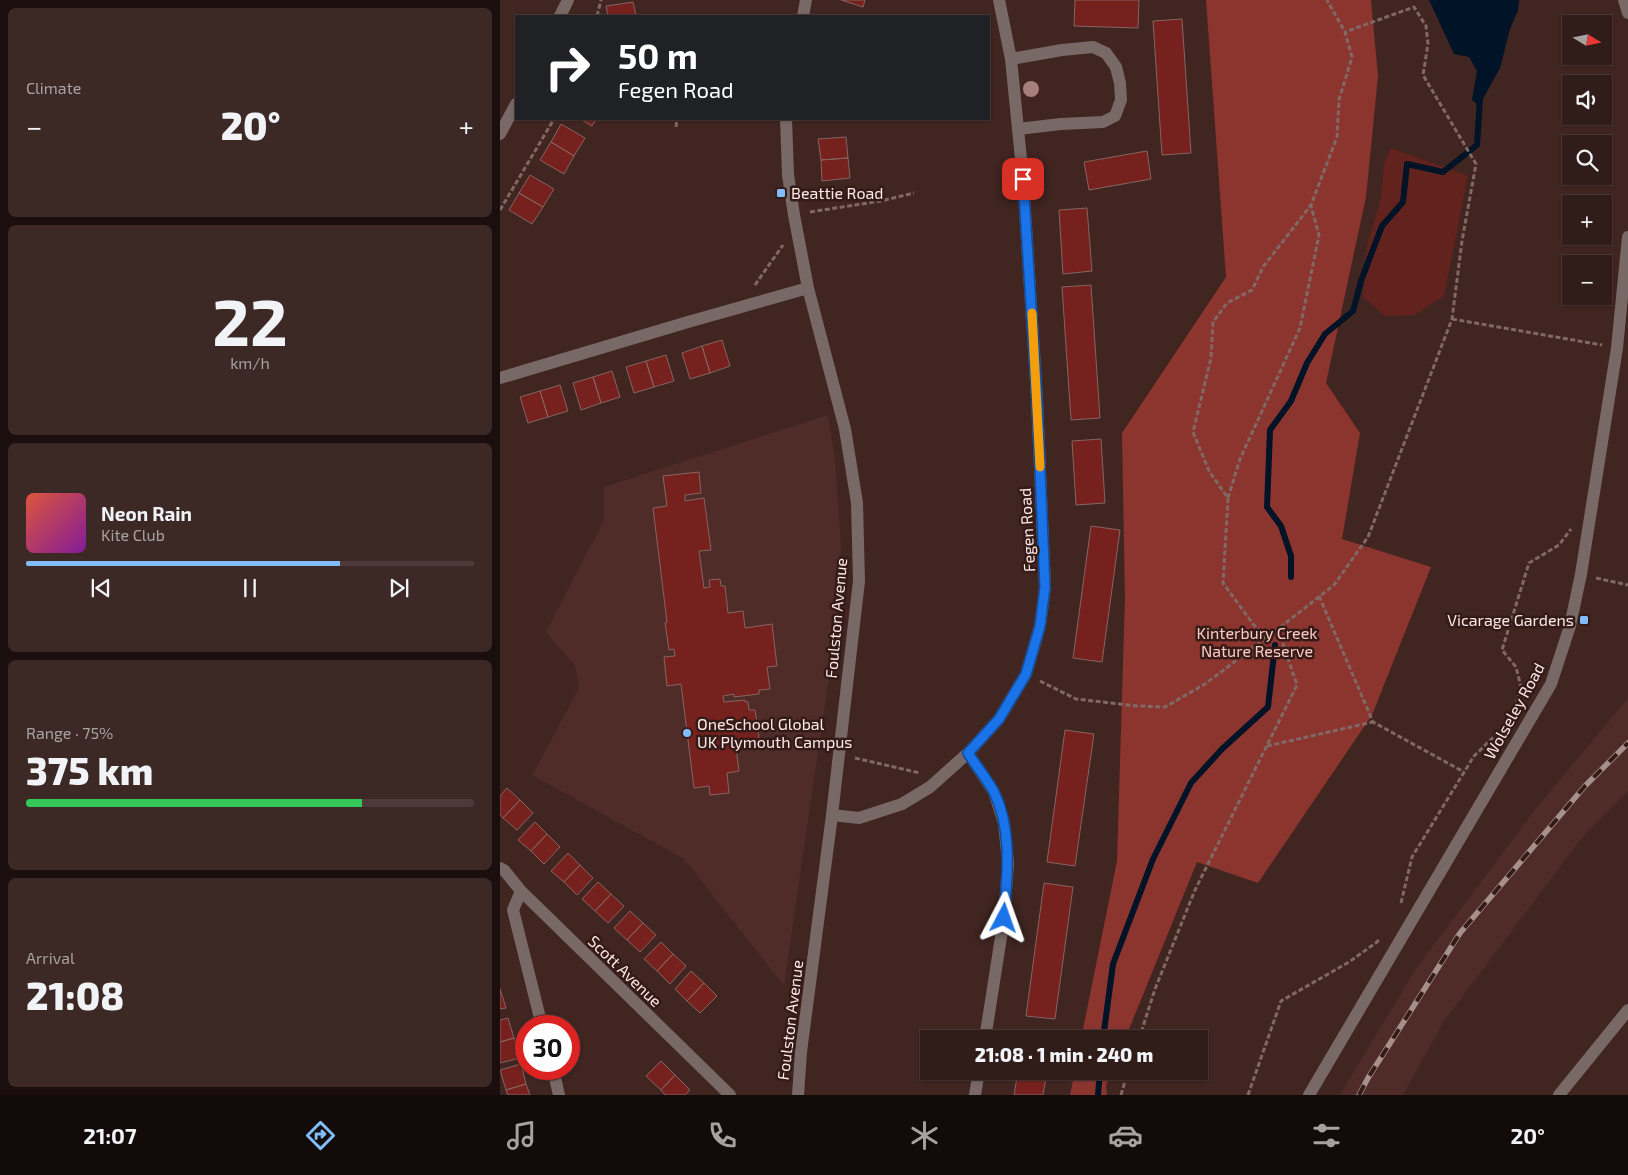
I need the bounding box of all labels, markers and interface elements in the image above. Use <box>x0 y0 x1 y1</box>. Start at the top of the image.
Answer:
north arrow <box>1562 15 1612 65</box>
map controls <box>1562 15 1612 305</box>
text: 50 m <box>618 34 698 76</box>
icon: right <box>535 35 600 100</box>
button: sound <box>1562 75 1612 125</box>
text: Fegen Road <box>618 76 734 102</box>
text: Climate <box>26 78 81 97</box>
text: 20° <box>221 102 280 148</box>
text: − <box>26 109 42 143</box>
text: + <box>459 109 474 143</box>
button: search <box>1562 135 1612 185</box>
pin <box>1002 158 1044 200</box>
icon: arrive <box>1009 165 1037 193</box>
place label: Beattie Road <box>791 183 883 202</box>
marker: Beattie Road <box>775 187 787 199</box>
button: + <box>1562 195 1612 245</box>
button: − <box>1562 255 1612 305</box>
text: 22 <box>212 281 288 359</box>
text: km/h <box>230 353 270 372</box>
street label: Fegen Road <box>1015 488 1038 573</box>
text: Neon Rain <box>101 502 192 525</box>
text: Kite Club <box>101 525 165 544</box>
street label: Foulston Avenue <box>821 557 850 679</box>
icon: previous <box>87 574 115 602</box>
icon: pause <box>236 574 264 602</box>
icon: next <box>385 574 413 602</box>
place label: Vicarage Gardens <box>1447 610 1574 629</box>
marker: Vicarage Gardens <box>1578 614 1590 626</box>
park label: Kinterbury Creek Nature Reserve <box>1197 623 1317 660</box>
street label: Wolseley Road <box>1479 659 1548 762</box>
place label: OneSchool Global UK Plymouth Campus <box>697 714 852 751</box>
text: Range · 75% <box>26 723 113 742</box>
marker: OneSchool Global UK Plymouth Campus <box>681 727 693 739</box>
text: 375 km <box>26 747 153 793</box>
position arrow <box>977 891 1029 943</box>
street label: Scott Avenue <box>585 931 666 1010</box>
text: Arrival <box>26 948 75 967</box>
street label: Foulston Avenue <box>773 959 806 1081</box>
text: 21:08 <box>26 972 124 1018</box>
speed limit sign: 30 <box>515 1015 580 1080</box>
text: 21:08 · 1 min · 240 m <box>975 1043 1153 1066</box>
icon: directions <box>303 1118 338 1153</box>
icon: music <box>504 1118 539 1153</box>
icon: phone <box>705 1118 740 1153</box>
icon: climate <box>907 1118 942 1153</box>
icon: car <box>1108 1118 1143 1153</box>
icon: filters <box>1309 1118 1344 1153</box>
text: 21:07 <box>83 1122 137 1148</box>
text: 20° <box>1511 1122 1545 1148</box>

